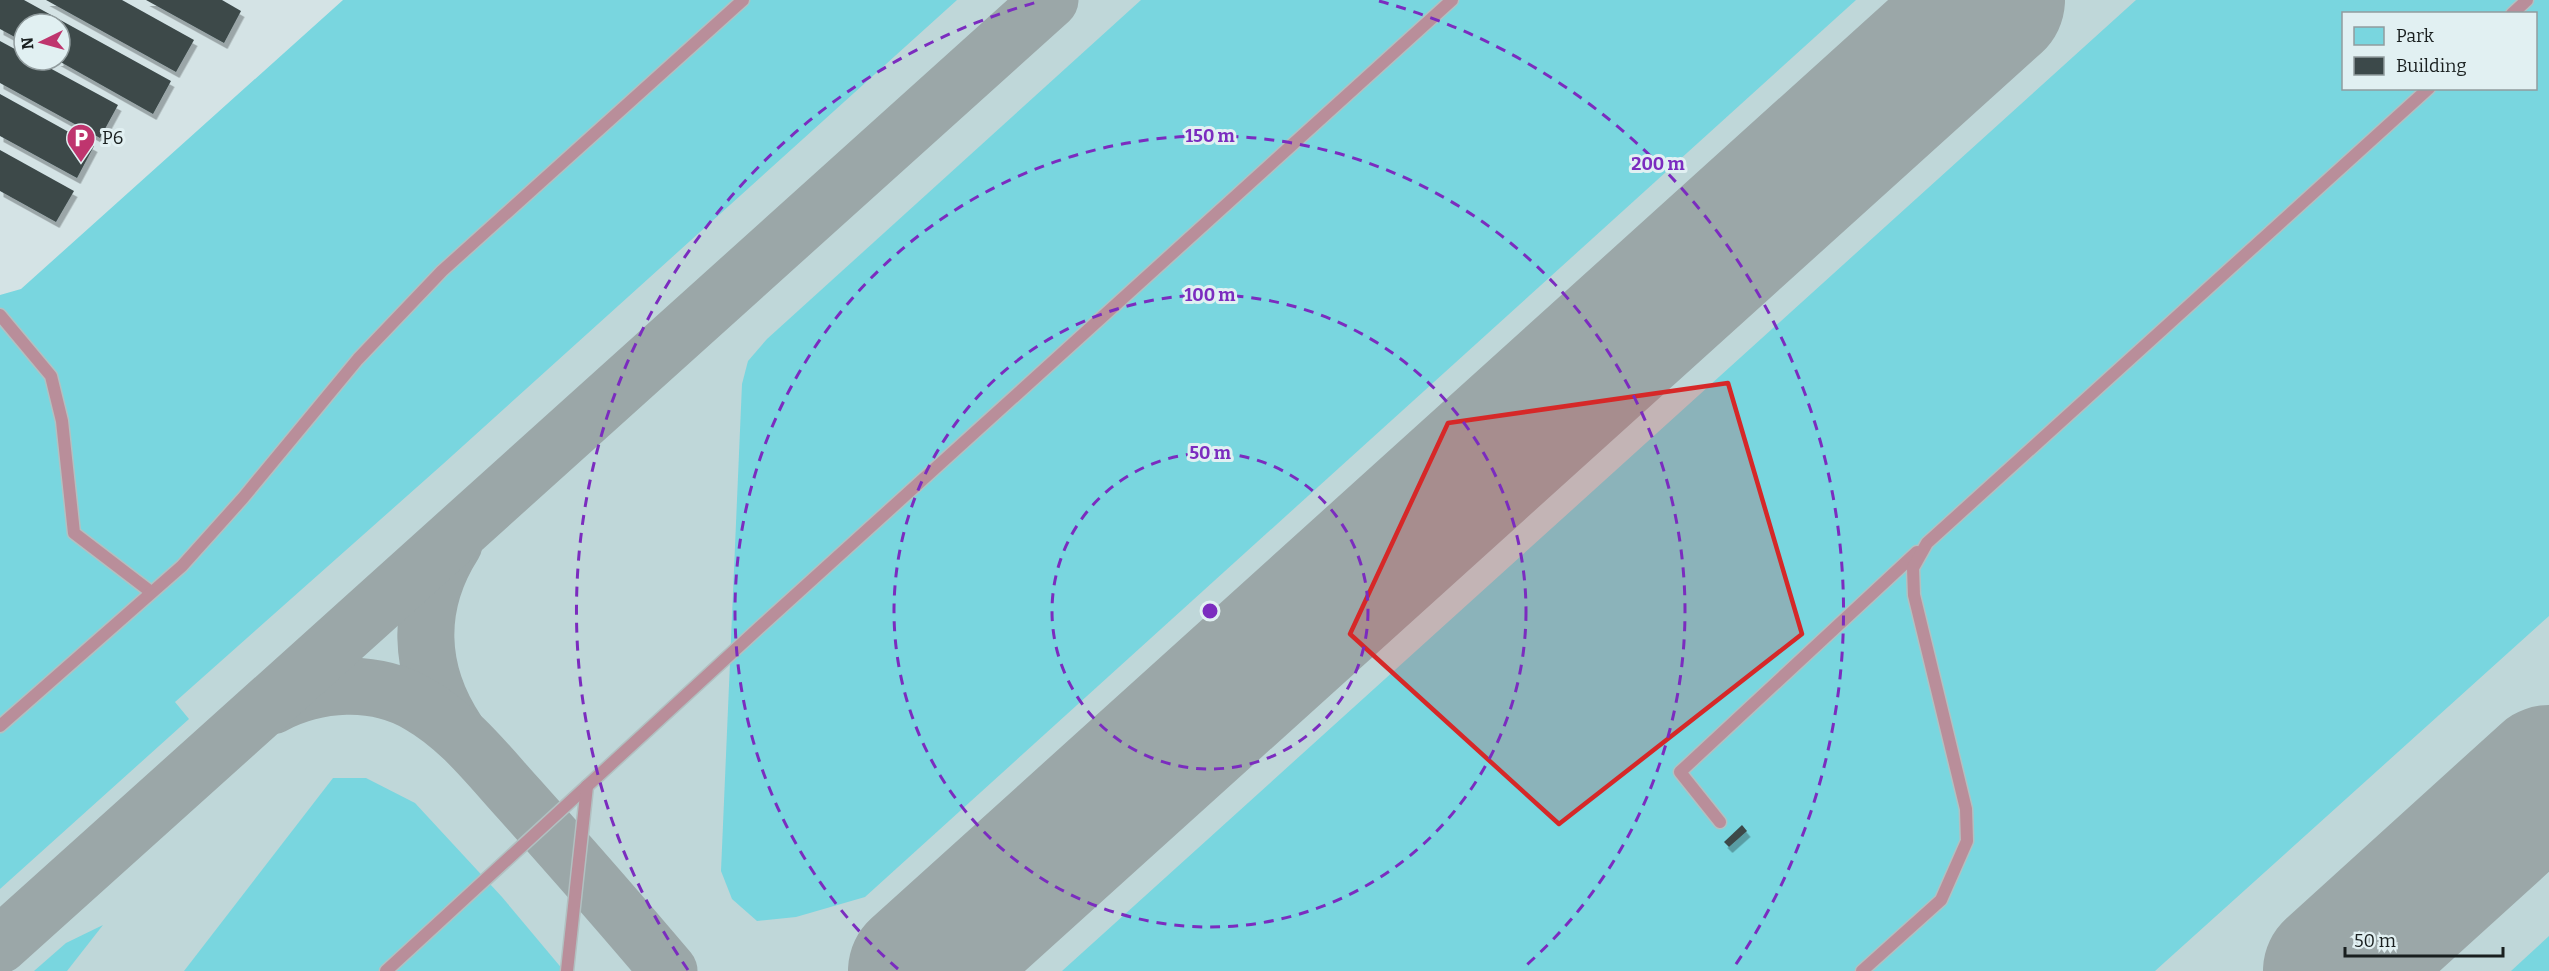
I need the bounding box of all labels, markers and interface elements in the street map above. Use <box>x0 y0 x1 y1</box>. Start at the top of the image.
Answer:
north arrow <box>12 12 72 72</box>
legend <box>2342 12 2537 90</box>
text: Park <box>2396 25 2435 47</box>
text: N <box>18 36 38 50</box>
text: Building <box>2396 55 2467 77</box>
parking icon: P6 <box>65 122 97 164</box>
text: 150 m <box>1185 125 1235 147</box>
place label: P6 <box>102 127 123 149</box>
text: 200 m <box>1631 153 1685 175</box>
text: 100 m <box>1184 284 1236 306</box>
text: 50 m <box>1189 442 1231 464</box>
centre of rings <box>1200 601 1220 621</box>
scale bar <box>2345 920 2502 958</box>
text: 50 m <box>2354 930 2396 952</box>

